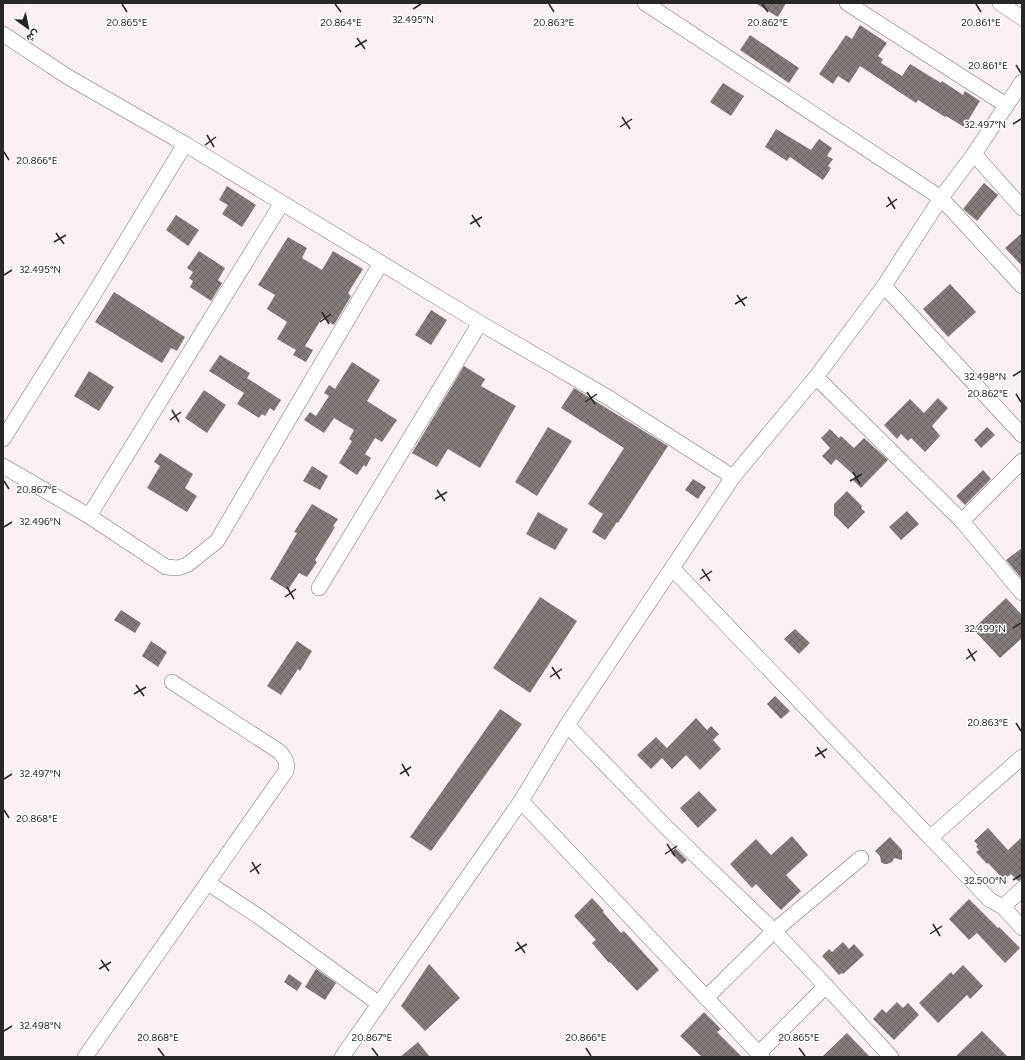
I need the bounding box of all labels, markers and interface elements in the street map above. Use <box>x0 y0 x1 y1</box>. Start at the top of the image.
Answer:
north arrow <box>8 8 48 48</box>
text: 32.495°N <box>392 13 434 26</box>
text: 20.865°E <box>106 16 148 29</box>
text: 20.864°E <box>320 16 362 29</box>
text: 20.863°E <box>534 16 575 29</box>
text: 20.862°E <box>747 16 789 29</box>
text: 20.861°E <box>961 16 1001 29</box>
text: ش <box>24 27 42 45</box>
text: 20.861°E <box>968 59 1008 72</box>
text: 32.497°N <box>964 118 1006 131</box>
text: 20.866°E <box>16 154 58 167</box>
text: 32.495°N <box>19 263 61 276</box>
text: 32.498°N <box>964 370 1006 383</box>
text: 20.862°E <box>967 387 1009 400</box>
text: 20.867°E <box>17 483 58 496</box>
text: 32.496°N <box>19 515 61 528</box>
text: 32.499°N <box>964 622 1006 635</box>
text: 20.863°E <box>968 716 1009 729</box>
text: 32.497°N <box>19 767 61 780</box>
text: 20.868°E <box>16 812 58 825</box>
text: 32.500°N <box>963 874 1007 887</box>
text: 32.498°N <box>19 1019 61 1032</box>
text: 20.868°E <box>137 1031 179 1044</box>
text: 20.867°E <box>352 1031 393 1044</box>
text: 20.866°E <box>565 1031 607 1044</box>
text: 20.865°E <box>778 1031 820 1044</box>

